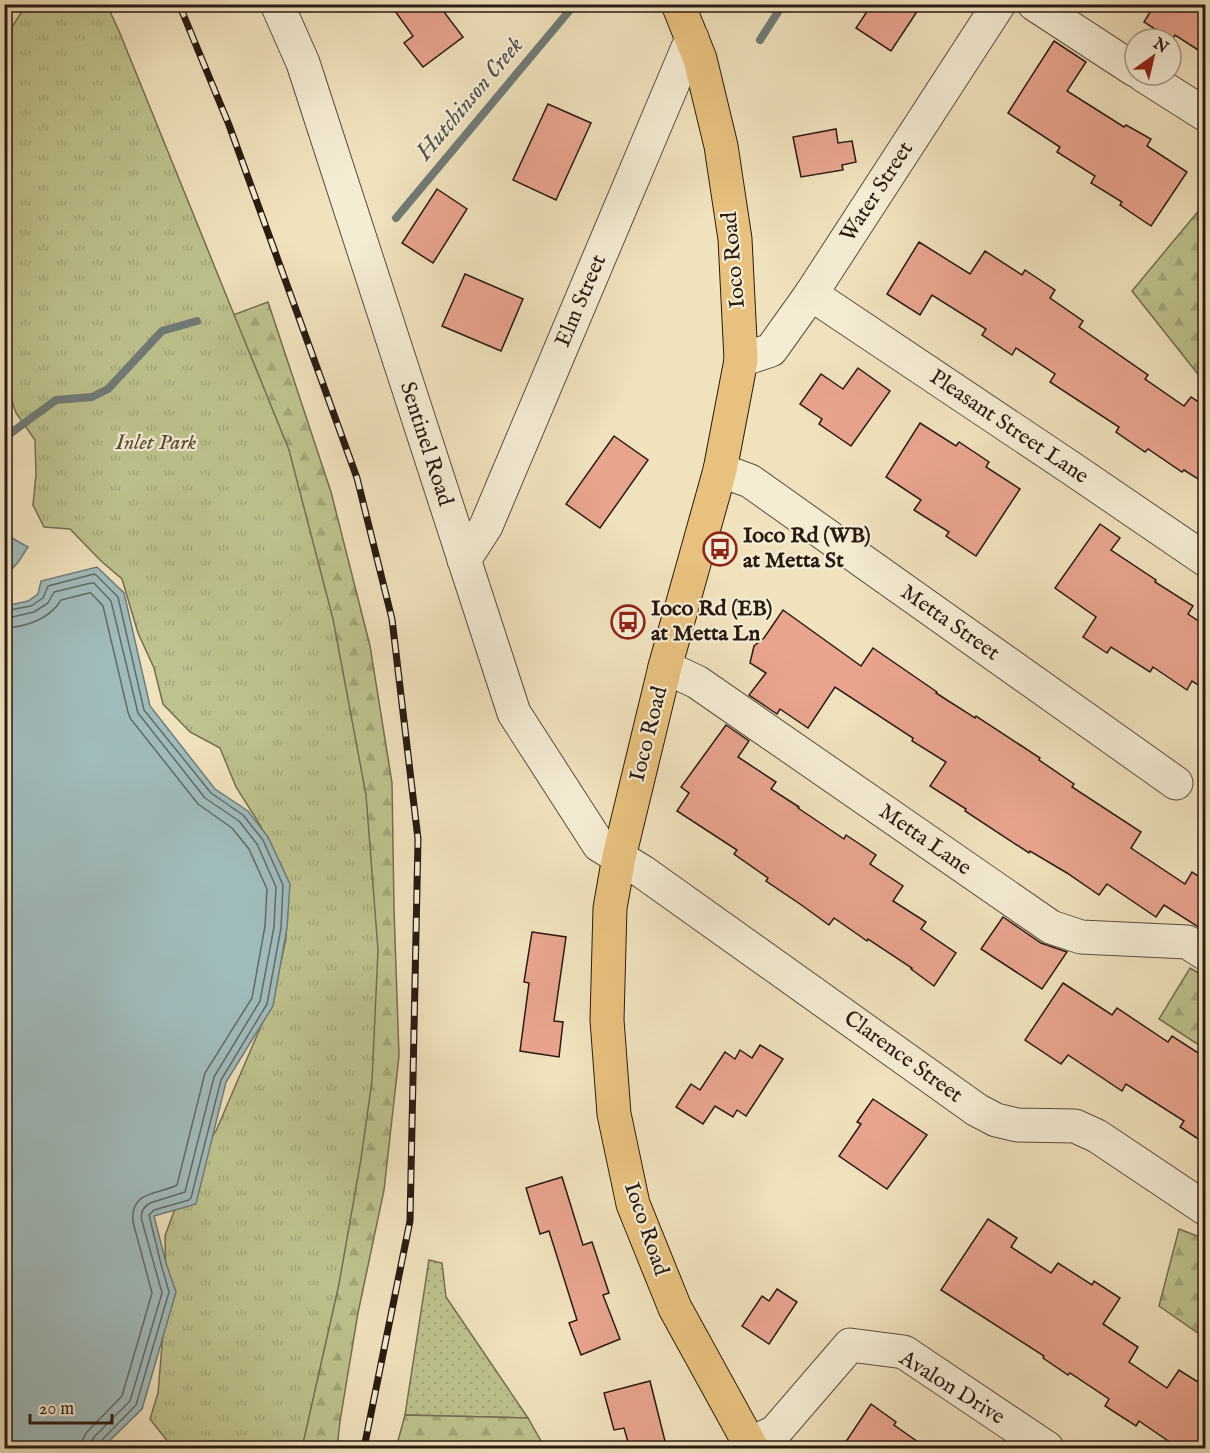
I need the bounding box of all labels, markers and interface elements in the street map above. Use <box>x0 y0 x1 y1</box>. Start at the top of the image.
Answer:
north arrow <box>1123 27 1183 87</box>
water label: Hutchinson Creek <box>409 31 531 168</box>
text: N <box>1148 34 1172 58</box>
street label: Water Street <box>834 136 920 248</box>
street label: Ioco Road <box>716 210 752 309</box>
street label: Elm Street <box>549 250 613 351</box>
street label: Pleasant Street Lane <box>924 363 1094 491</box>
street label: Sentinel Road <box>393 378 459 510</box>
park label: Inlet Park <box>115 429 197 457</box>
place label: Ioco Rd (WB) at Metta St <box>743 522 871 575</box>
bus stop icon: Ioco Rd (WB) at Metta St <box>702 531 738 567</box>
street label: Metta Street <box>895 579 1005 668</box>
place label: Ioco Rd (EB) at Metta Ln <box>651 595 772 648</box>
bus stop icon: Ioco Rd (EB) at Metta Ln <box>610 604 646 640</box>
street label: Ioco Road <box>624 683 674 784</box>
street label: Metta Lane <box>873 798 977 882</box>
street label: Clarence Street <box>838 1004 968 1110</box>
street label: Ioco Road <box>617 1179 675 1280</box>
street label: Avalon Drive <box>893 1344 1010 1431</box>
scale bar <box>30 1387 112 1425</box>
text: 20 m <box>39 1398 74 1421</box>

